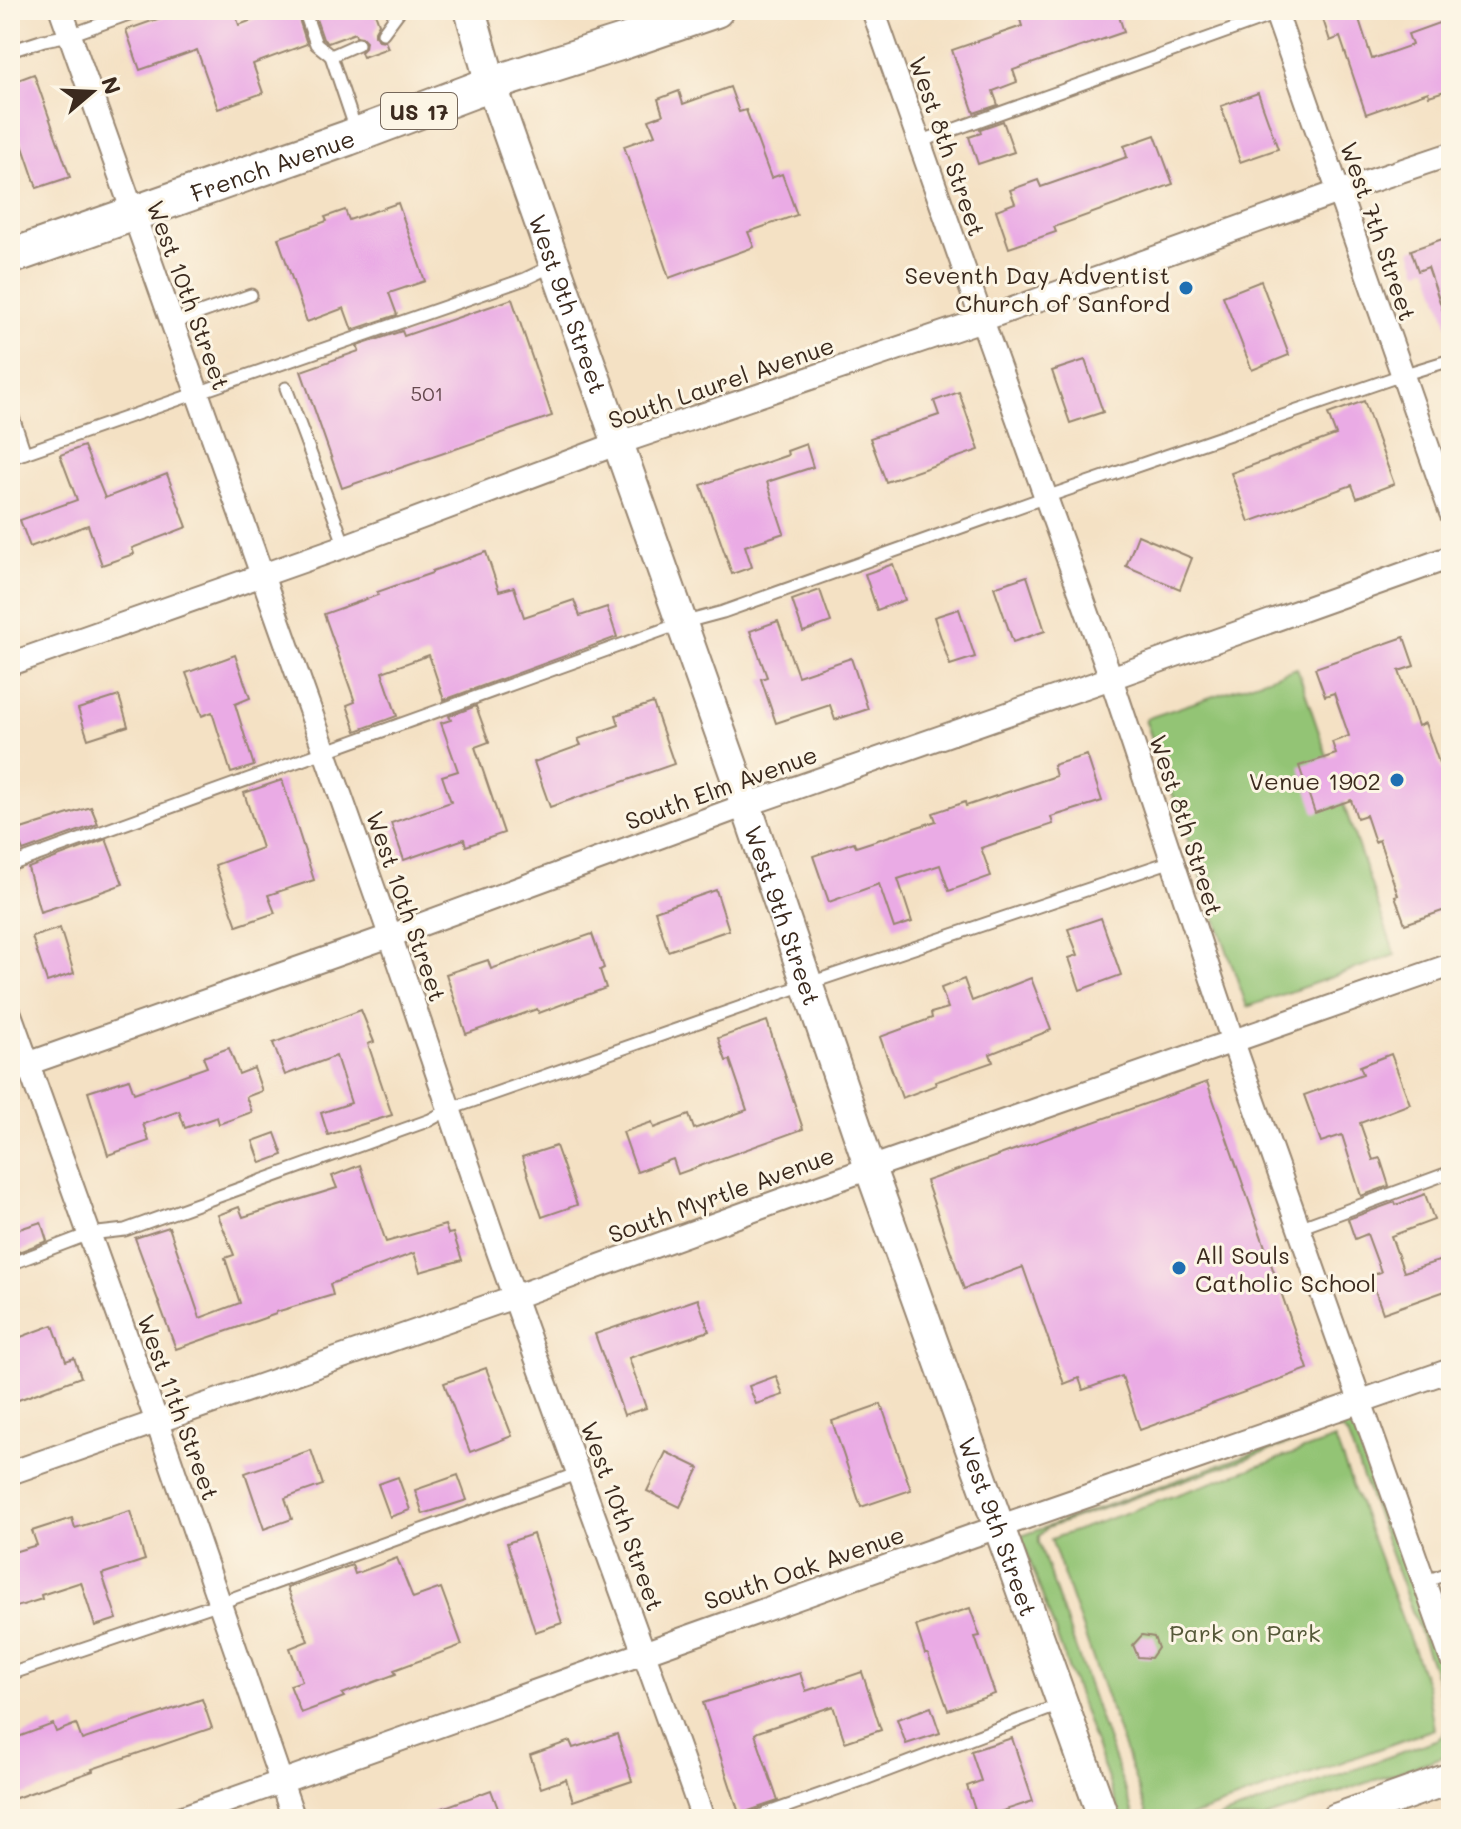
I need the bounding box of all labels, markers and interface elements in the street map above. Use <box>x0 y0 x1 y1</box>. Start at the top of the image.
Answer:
north arrow <box>52 52 132 132</box>
street label: West 8th Street <box>903 52 993 240</box>
text: N <box>95 73 128 98</box>
road number: US 17 <box>381 93 457 129</box>
street label: French Avenue <box>186 121 359 208</box>
street label: West 7th Street <box>1334 137 1424 325</box>
street label: West 10th Street <box>140 196 238 394</box>
street label: West 9th Street <box>523 210 615 398</box>
place label: Seventh Day Adventist Church of Sanford <box>905 259 1170 318</box>
marker: Seventh Day Adventist Church of Sanford <box>1177 279 1195 297</box>
street label: South Laurel Avenue <box>604 329 838 435</box>
house number: 501 <box>411 380 443 406</box>
street label: West 8th Street <box>1143 731 1231 919</box>
street label: South Elm Avenue <box>621 738 821 836</box>
place label: Venue 1902 <box>1249 765 1381 796</box>
marker: Venue 1902 <box>1388 771 1406 789</box>
street label: West 10th Street <box>360 807 454 1005</box>
street label: West 9th Street <box>739 821 829 1009</box>
street label: South Myrtle Avenue <box>604 1139 838 1249</box>
place label: All Souls Catholic School <box>1195 1239 1376 1298</box>
marker: All Souls Catholic School <box>1170 1259 1188 1277</box>
street label: West 11th Street <box>131 1310 227 1504</box>
street label: West 10th Street <box>574 1417 672 1615</box>
street label: West 9th Street <box>952 1432 1045 1620</box>
street label: South Oak Avenue <box>700 1518 908 1616</box>
park label: Park on Park <box>1169 1617 1321 1648</box>

